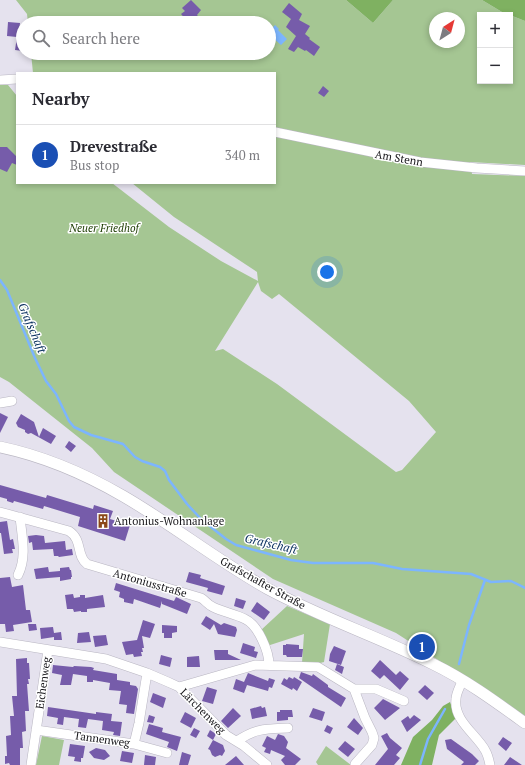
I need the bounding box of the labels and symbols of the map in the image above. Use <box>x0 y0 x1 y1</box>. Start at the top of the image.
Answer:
north arrow <box>429 12 465 48</box>
street label: Am Stenn <box>374 147 424 169</box>
park label: Neuer Friedhof <box>68 221 142 235</box>
your location <box>317 262 337 282</box>
water label: Grafschaft <box>15 300 50 356</box>
building icon: Antonius-Wohnanlage <box>95 513 111 529</box>
place label: Antonius-Wohnanlage <box>114 514 225 528</box>
water label: Grafschaft <box>243 530 300 557</box>
street label: Grafschafter Straße <box>218 554 309 612</box>
street label: Antoniusstraße <box>111 566 189 600</box>
pin: 1 <box>409 632 435 662</box>
street label: Eichenweg <box>32 656 54 710</box>
street label: Lärchenweg <box>177 685 229 737</box>
street label: Tannenweg <box>73 728 131 750</box>

